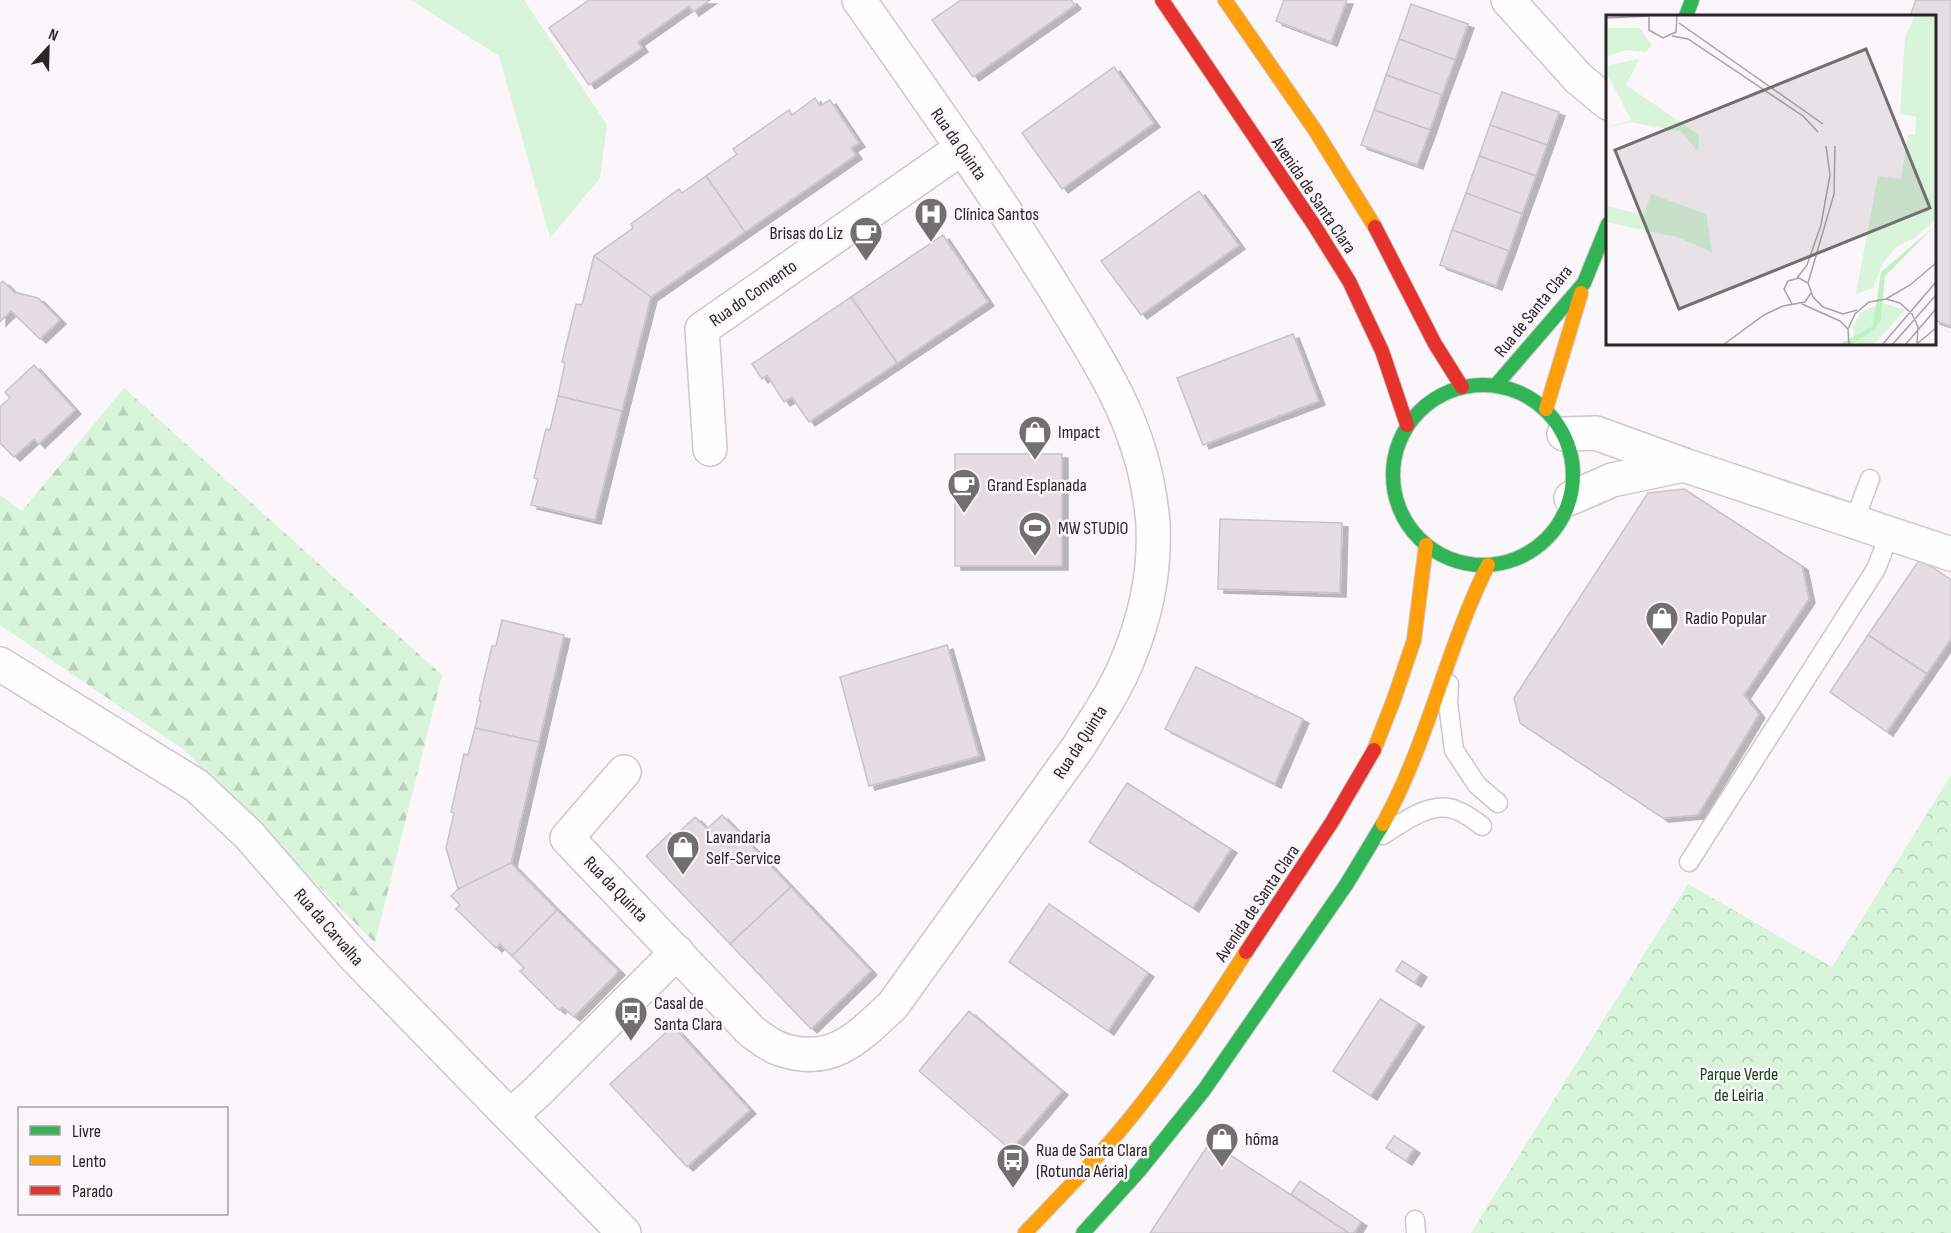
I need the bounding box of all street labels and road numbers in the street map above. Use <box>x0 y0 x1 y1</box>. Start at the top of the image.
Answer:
street label: Rua da Quinta <box>926 104 991 184</box>
street label: Avenida de Santa Clara <box>1266 132 1360 258</box>
street label: Rua do Convento <box>706 256 801 331</box>
street label: Rua de Santa Clara <box>1490 261 1577 361</box>
street label: Rua da Quinta <box>1049 702 1112 783</box>
street label: Avenida de Santa Clara <box>1210 841 1304 966</box>
street label: Rua da Quinta <box>579 852 652 926</box>
street label: Rua da Carvalha <box>289 885 368 970</box>

